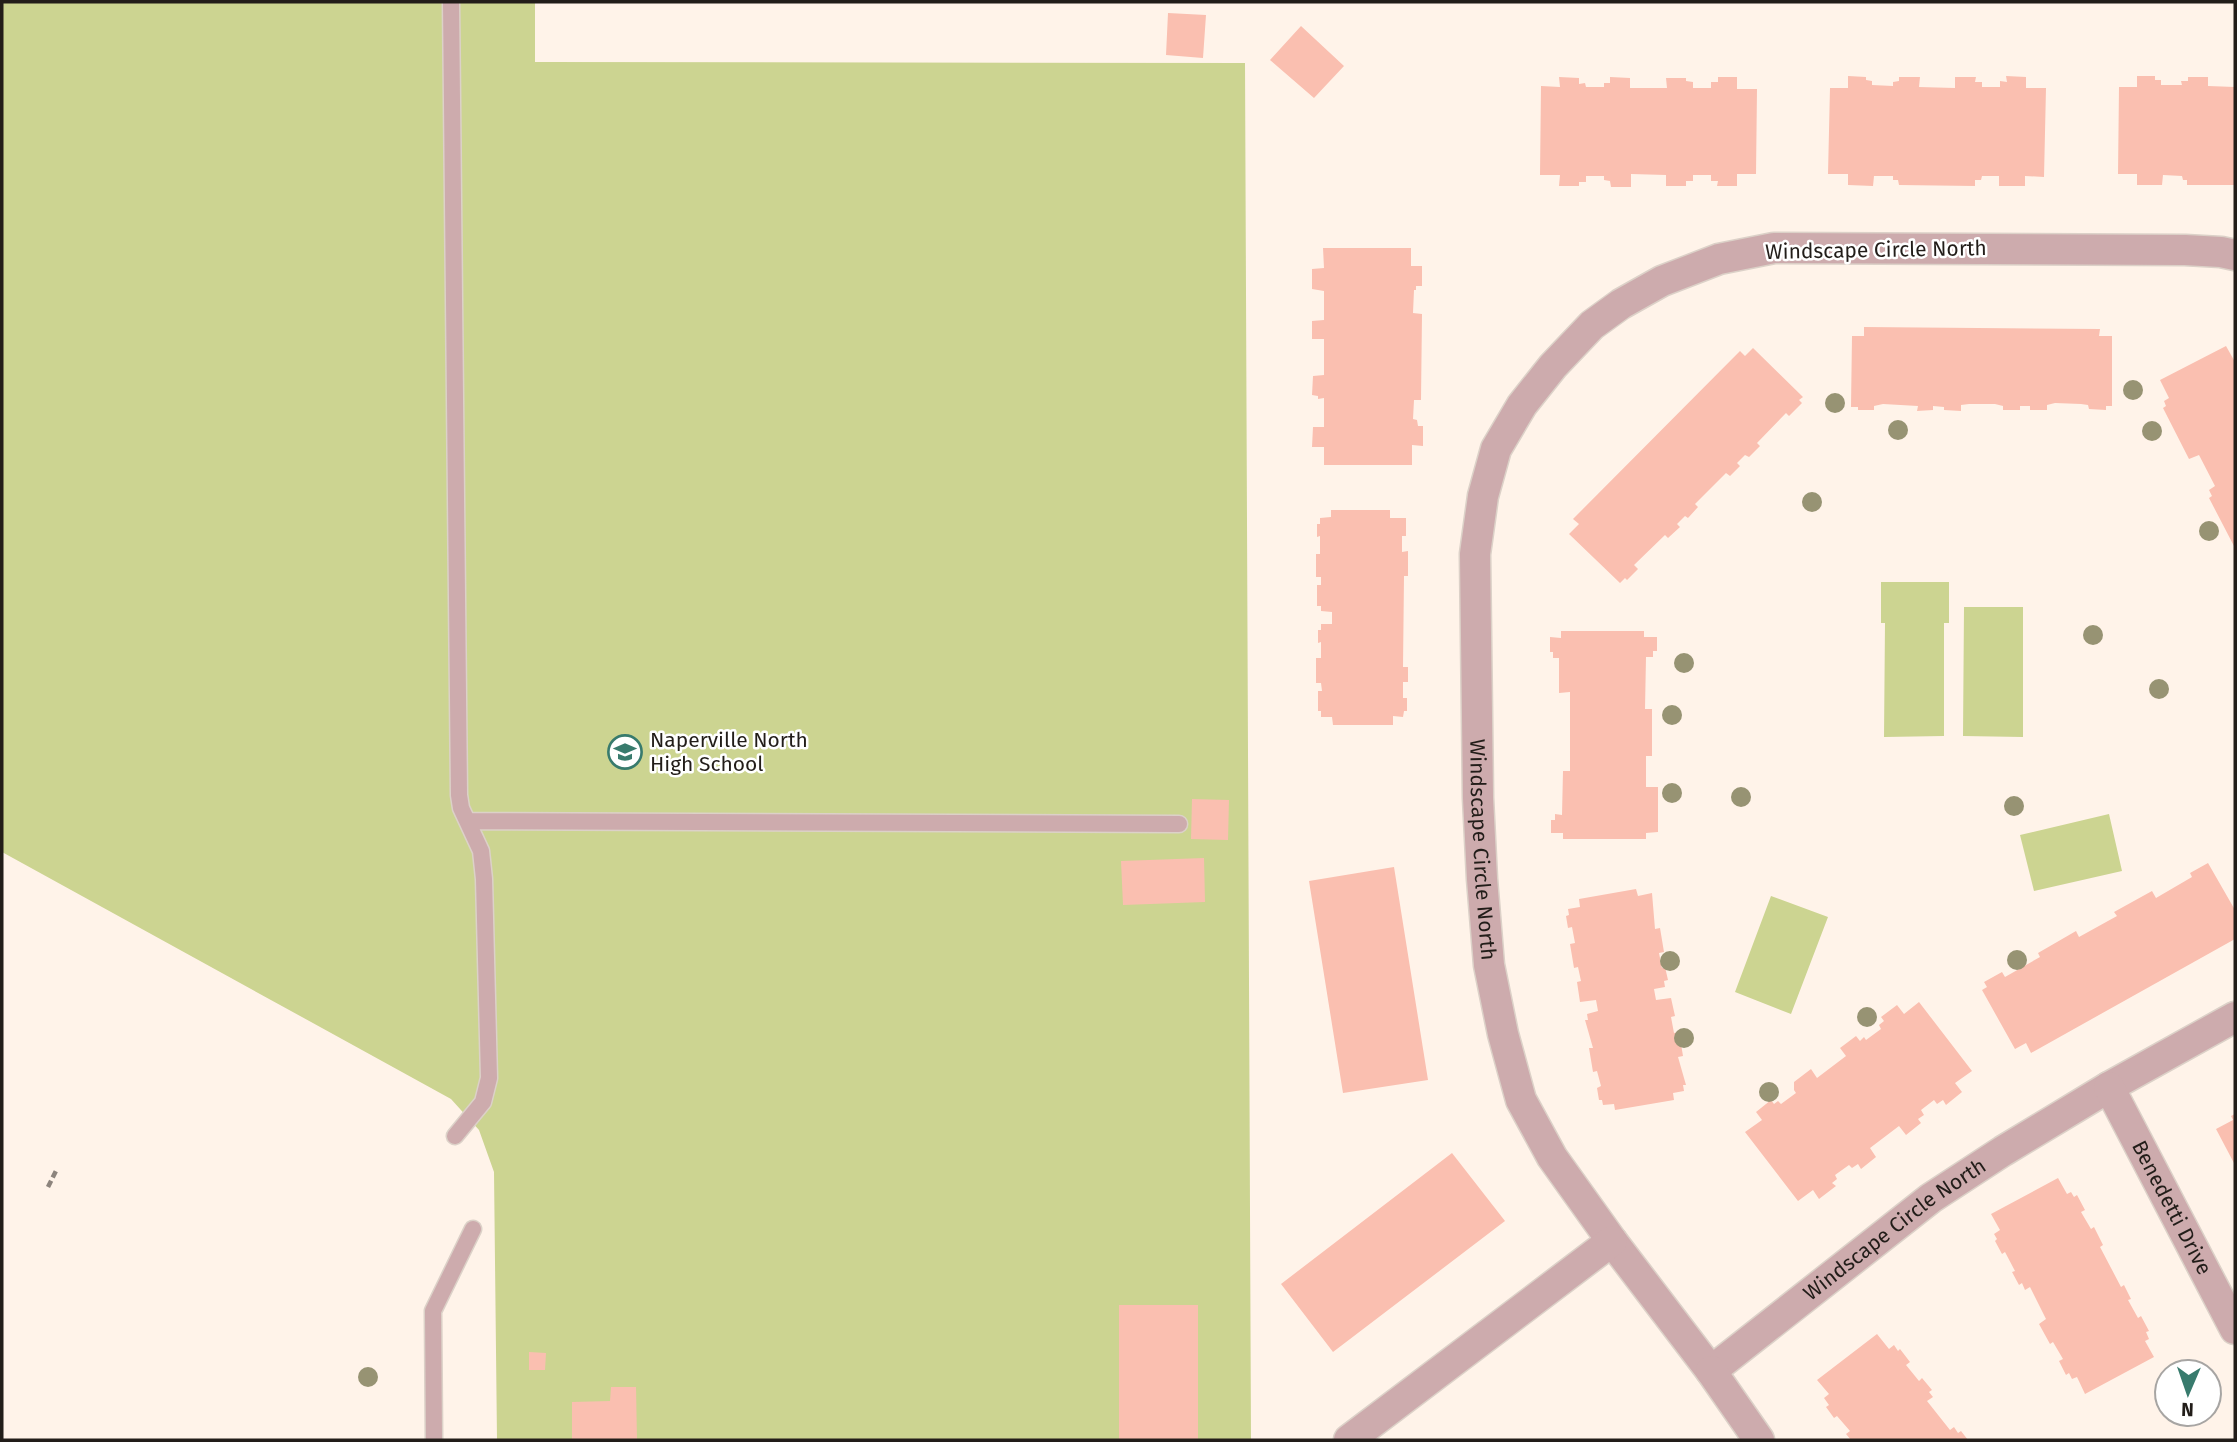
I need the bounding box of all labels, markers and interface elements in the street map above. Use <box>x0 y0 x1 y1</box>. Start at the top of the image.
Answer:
street label: Windscape Circle North <box>1765 235 1987 265</box>
place label: Naperville North High School <box>650 727 808 777</box>
school or university icon: Naperville North High School <box>606 733 644 771</box>
street label: Windscape Circle North <box>1464 739 1502 961</box>
street label: Benedetti Drive <box>2126 1136 2218 1279</box>
street label: Windscape Circle North <box>1798 1153 1991 1306</box>
north arrow <box>2153 1358 2223 1428</box>
text: N <box>2181 1398 2194 1421</box>

